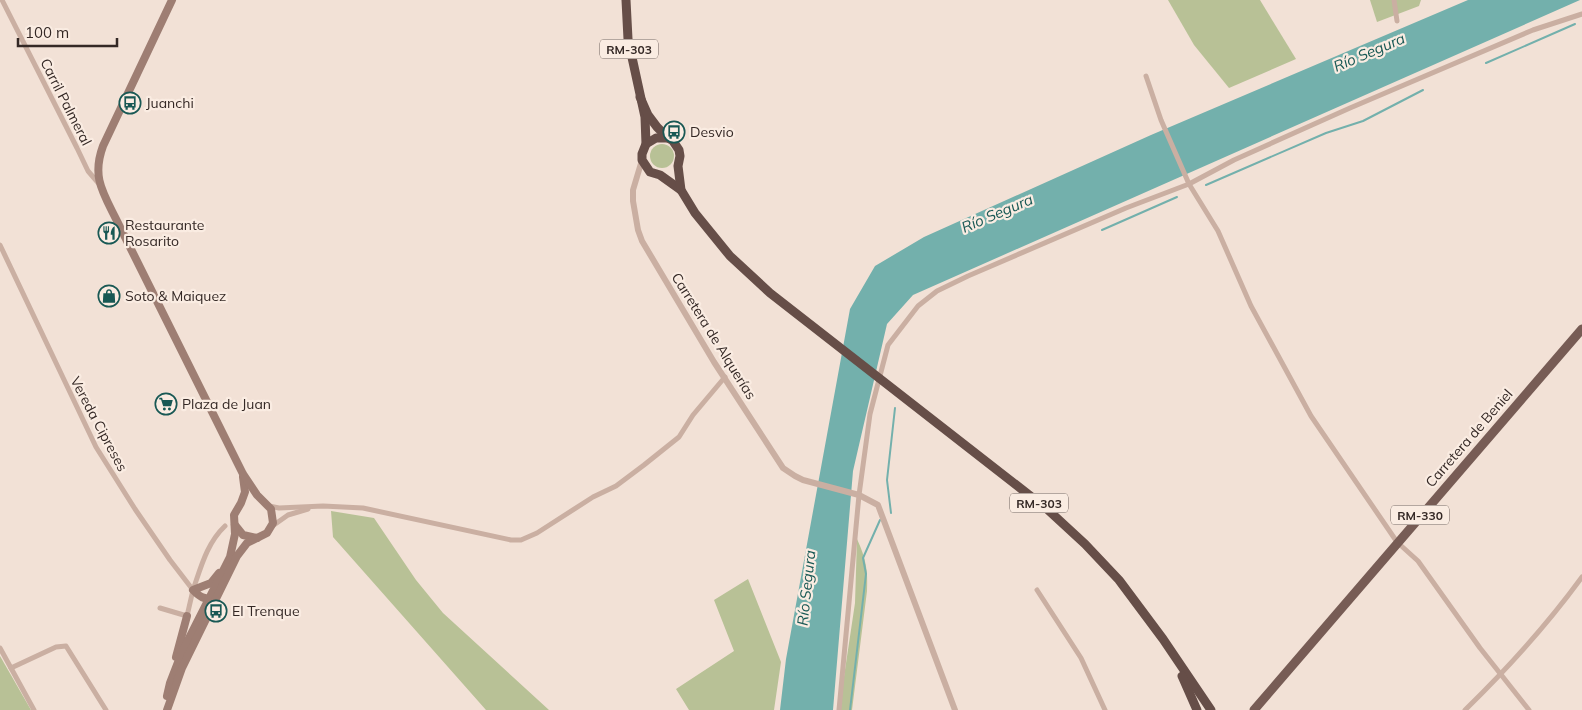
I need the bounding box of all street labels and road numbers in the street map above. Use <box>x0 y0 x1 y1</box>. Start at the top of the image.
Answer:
road number: RM-303 <box>600 40 658 59</box>
street label: Carril Palmeral <box>36 55 96 149</box>
street label: Carretera de Alquerías <box>668 269 760 403</box>
street label: Vereda Cipreses <box>66 373 132 475</box>
street label: Carretera de Beniel <box>1421 385 1517 491</box>
road number: RM-303 <box>1010 493 1068 512</box>
road number: RM-330 <box>1391 506 1449 524</box>

